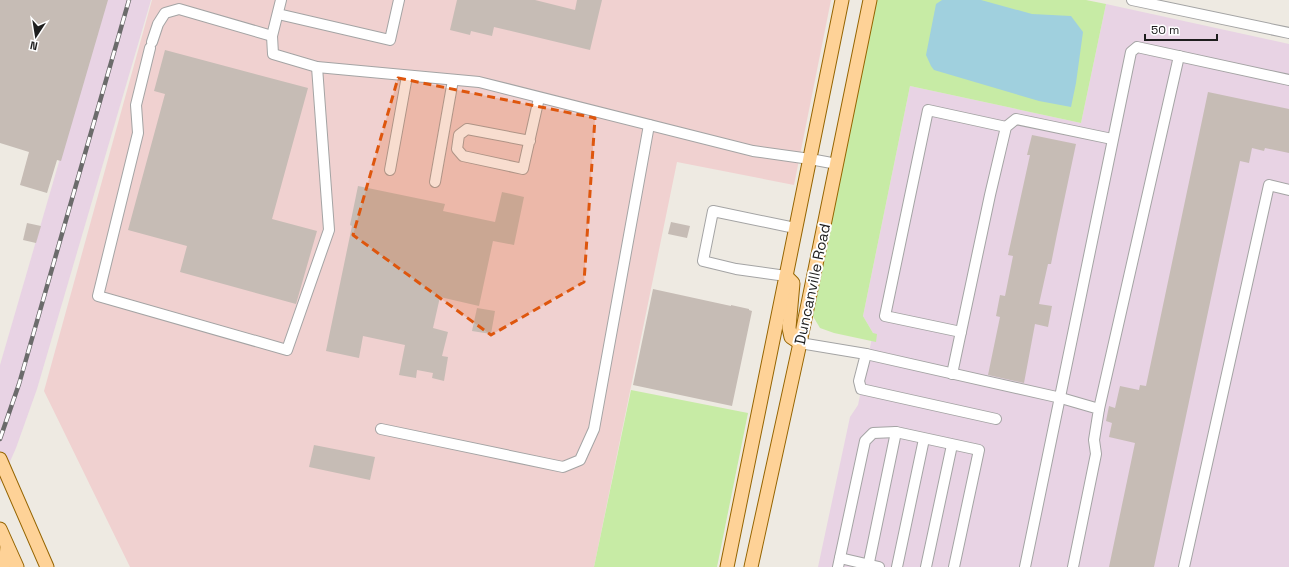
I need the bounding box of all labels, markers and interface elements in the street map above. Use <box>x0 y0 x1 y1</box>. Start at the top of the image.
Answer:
north arrow <box>16 16 56 56</box>
scale bar <box>1145 16 1217 42</box>
text: 50 m <box>1151 22 1179 38</box>
text: N <box>29 38 39 53</box>
street label: Duncanville Road <box>790 222 834 346</box>

